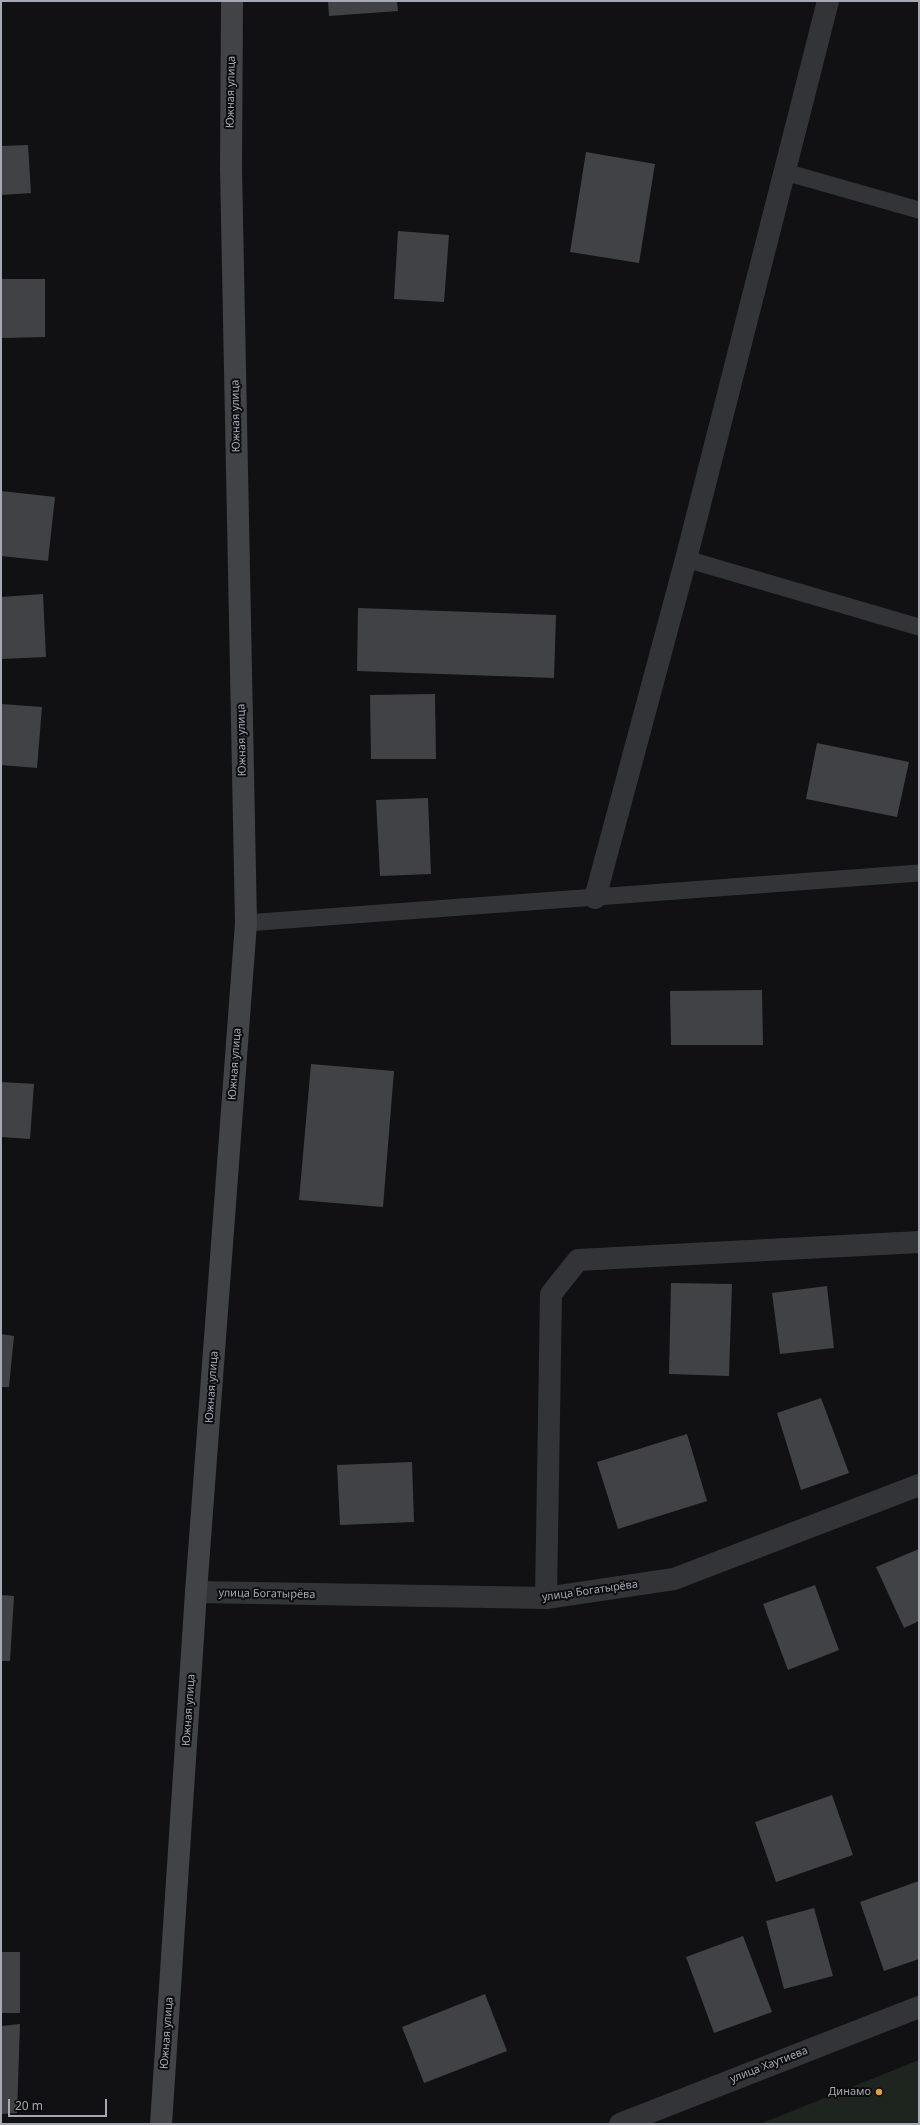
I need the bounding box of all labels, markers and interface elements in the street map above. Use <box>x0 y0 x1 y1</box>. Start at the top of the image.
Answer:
street label: Южная улица <box>224 56 238 128</box>
street label: Южная улица <box>229 380 243 452</box>
street label: Южная улица <box>235 704 249 776</box>
street label: Южная улица <box>226 1027 244 1101</box>
street label: Южная улица <box>203 1350 221 1424</box>
street label: улица Богатырёва <box>541 1578 639 1604</box>
street label: улица Богатырёва <box>219 1587 315 1601</box>
street label: Южная улица <box>180 1673 198 1747</box>
street label: Южная улица <box>158 1996 176 2070</box>
street label: улица Хаутиева <box>728 2044 810 2086</box>
place label: Динамо <box>828 2085 871 2099</box>
marker: Динамо <box>874 2087 884 2097</box>
scale bar <box>10 2091 109 2117</box>
text: 20 m <box>15 2097 43 2114</box>

